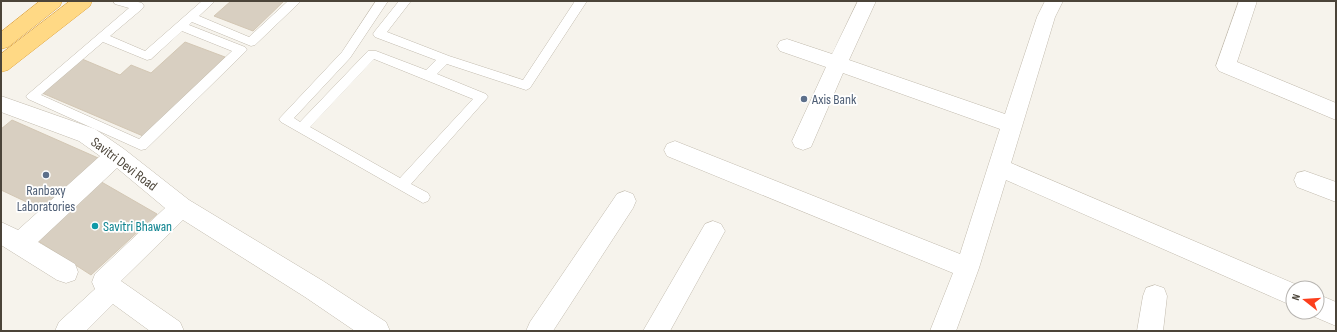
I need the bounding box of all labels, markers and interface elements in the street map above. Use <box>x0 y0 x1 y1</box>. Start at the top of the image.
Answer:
place label: Axis Bank <box>811 91 857 108</box>
marker: Axis Bank <box>799 94 809 104</box>
street label: Savitri Devi Road <box>88 134 161 194</box>
marker: Ranbaxy Laboratories <box>41 170 51 180</box>
place label: Ranbaxy Laboratories <box>17 182 75 215</box>
place label: Savitri Bhawan <box>103 218 172 235</box>
marker: Savitri Bhawan <box>90 221 100 231</box>
north arrow <box>1285 280 1325 320</box>
text: N <box>1289 292 1303 302</box>

